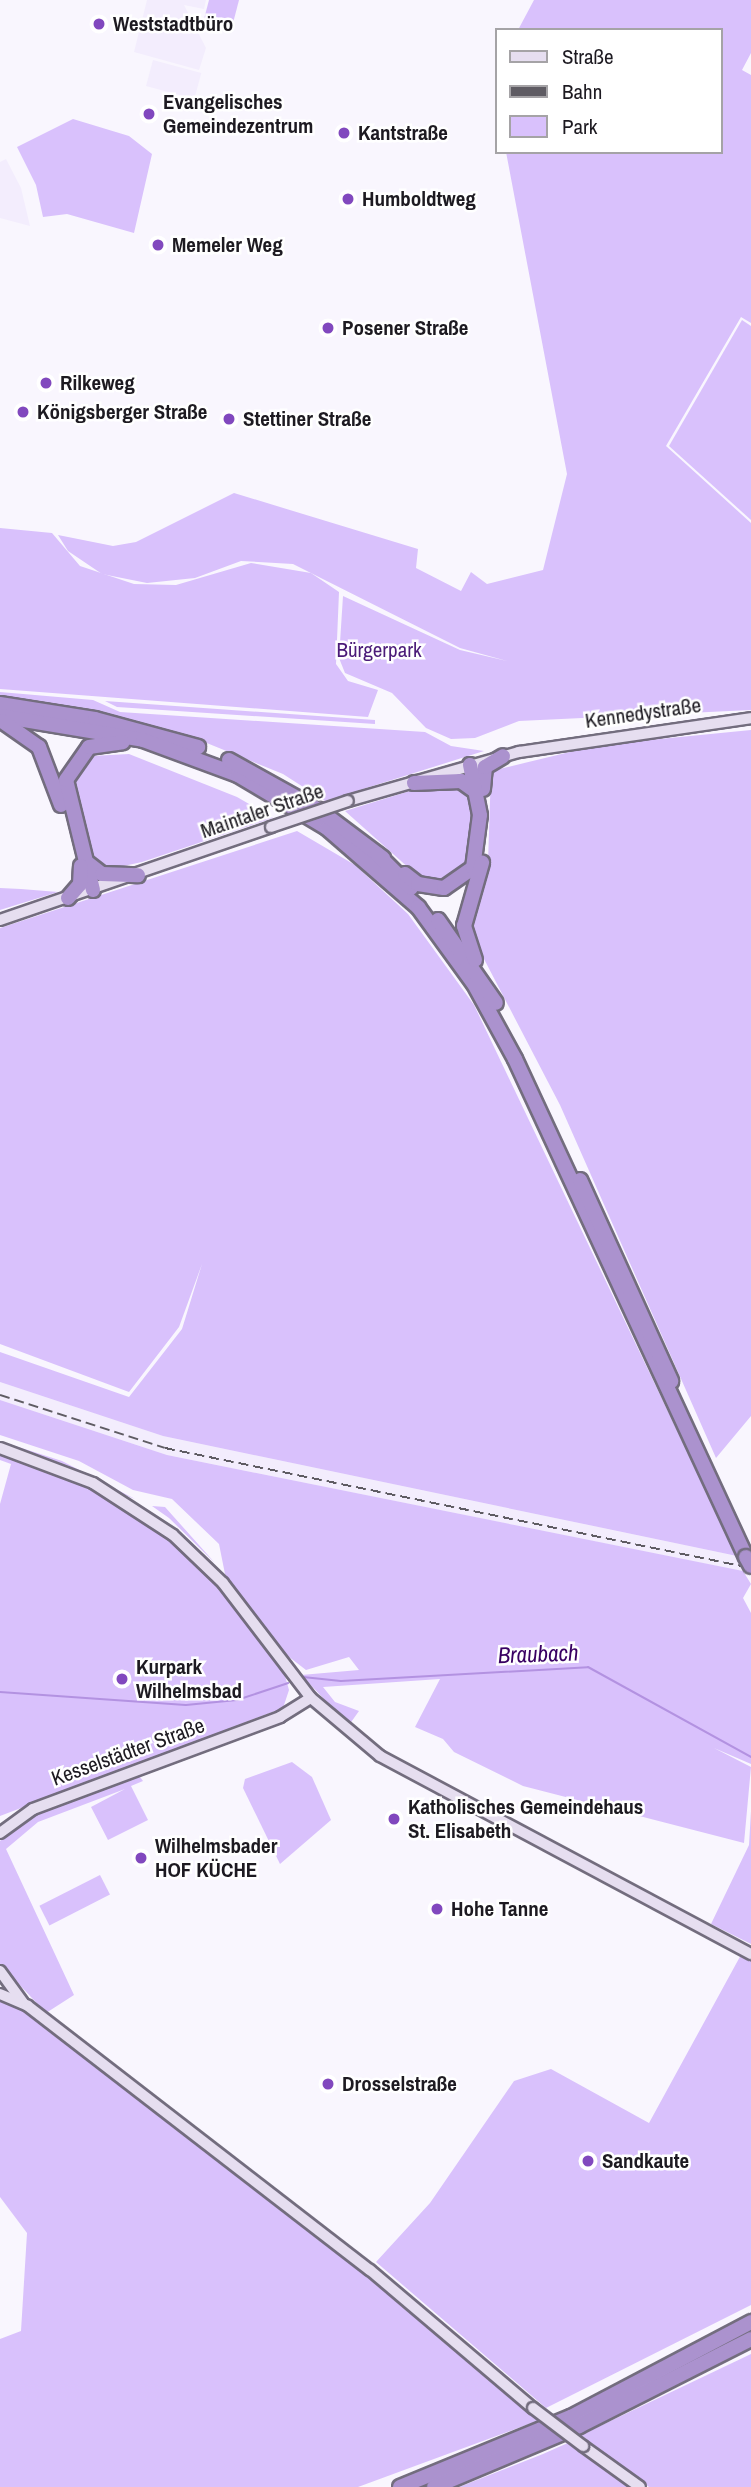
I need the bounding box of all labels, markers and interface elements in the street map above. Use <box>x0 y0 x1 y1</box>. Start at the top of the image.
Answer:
place label: Weststadtbüro <box>113 11 233 37</box>
marker: Weststadtbüro <box>91 16 107 32</box>
legend <box>496 28 723 154</box>
text: Straße <box>562 42 614 71</box>
text: Bahn <box>562 77 602 106</box>
place label: Evangelisches Gemeindezentrum <box>163 89 313 139</box>
marker: Evangelisches Gemeindezentrum <box>141 106 157 122</box>
text: Park <box>562 112 597 141</box>
place label: Kantstraße <box>358 120 448 146</box>
marker: Kantstraße <box>336 125 352 141</box>
place label: Humboldtweg <box>362 186 476 212</box>
marker: Humboldtweg <box>340 191 356 207</box>
place label: Memeler Weg <box>172 232 283 258</box>
marker: Memeler Weg <box>150 237 166 253</box>
place label: Posener Straße <box>342 315 468 341</box>
marker: Posener Straße <box>320 320 336 336</box>
place label: Rilkeweg <box>60 370 135 396</box>
marker: Rilkeweg <box>38 375 54 391</box>
place label: Königsberger Straße <box>37 399 207 425</box>
marker: Königsberger Straße <box>15 404 31 420</box>
place label: Stettiner Straße <box>243 406 371 432</box>
marker: Stettiner Straße <box>221 411 237 427</box>
park label: Bürgerpark <box>336 637 422 663</box>
street label: Kennedystraße <box>583 692 703 734</box>
street label: Maintaler Straße <box>197 778 327 844</box>
water label: Braubach <box>497 1639 579 1669</box>
place label: Kurpark Wilhelmsbad <box>136 1654 242 1704</box>
marker: Kurpark Wilhelmsbad <box>114 1671 130 1687</box>
street label: Kesselstädter Straße <box>48 1713 208 1791</box>
place label: Katholisches Gemeindehaus St. Elisabeth <box>408 1794 643 1844</box>
marker: Katholisches Gemeindehaus St. Elisabeth <box>386 1811 402 1827</box>
place label: Wilhelmsbader HOF KÜCHE <box>155 1833 277 1883</box>
marker: Wilhelmsbader HOF KÜCHE <box>133 1850 149 1866</box>
place label: Hohe Tanne <box>451 1896 548 1922</box>
marker: Hohe Tanne <box>429 1901 445 1917</box>
place label: Drosselstraße <box>342 2071 457 2097</box>
marker: Drosselstraße <box>320 2076 336 2092</box>
place label: Sandkaute <box>602 2148 689 2174</box>
marker: Sandkaute <box>580 2153 596 2169</box>

